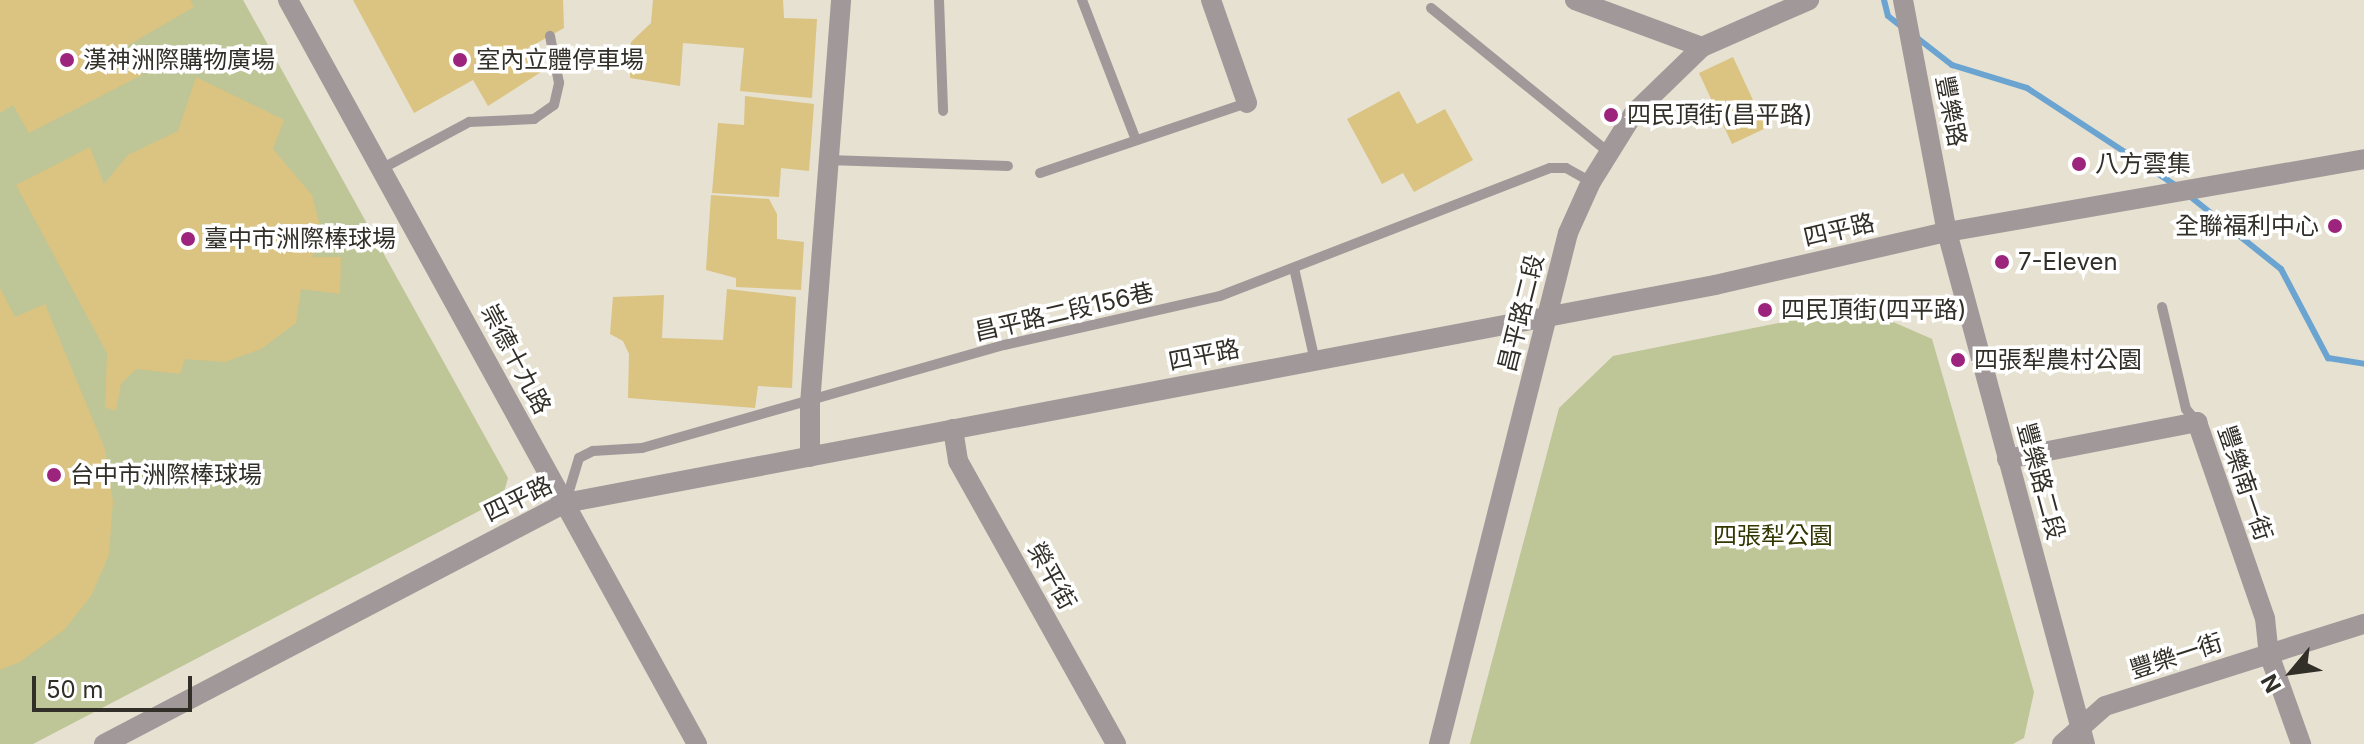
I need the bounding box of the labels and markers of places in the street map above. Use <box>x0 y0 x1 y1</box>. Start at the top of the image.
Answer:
place label: 漢神洲際購物廣場 <box>83 46 275 74</box>
place label: 室內立體停車場 <box>476 46 644 74</box>
marker: 漢神洲際購物廣場 <box>58 51 76 69</box>
marker: 室內立體停車場 <box>451 51 469 69</box>
place label: 四民頂街(昌平路) <box>1627 101 1813 129</box>
marker: 四民頂街(昌平路) <box>1602 106 1620 124</box>
place label: 八方雲集 <box>2095 150 2191 178</box>
marker: 八方雲集 <box>2070 155 2088 173</box>
place label: 全聯福利中心 <box>2175 212 2319 240</box>
marker: 全聯福利中心 <box>2326 217 2344 235</box>
place label: 臺中市洲際棒球場 <box>204 225 396 253</box>
marker: 臺中市洲際棒球場 <box>179 230 197 248</box>
place label: 7-Eleven <box>2018 248 2118 276</box>
marker: 7-Eleven <box>1993 253 2011 271</box>
place label: 四民頂街(四平路) <box>1781 296 1967 324</box>
marker: 四民頂街(四平路) <box>1756 301 1774 319</box>
place label: 四張犁農村公園 <box>1974 346 2142 374</box>
marker: 四張犁農村公園 <box>1949 351 1967 369</box>
place label: 台中市洲際棒球場 <box>70 461 262 489</box>
marker: 台中市洲際棒球場 <box>45 466 63 484</box>

